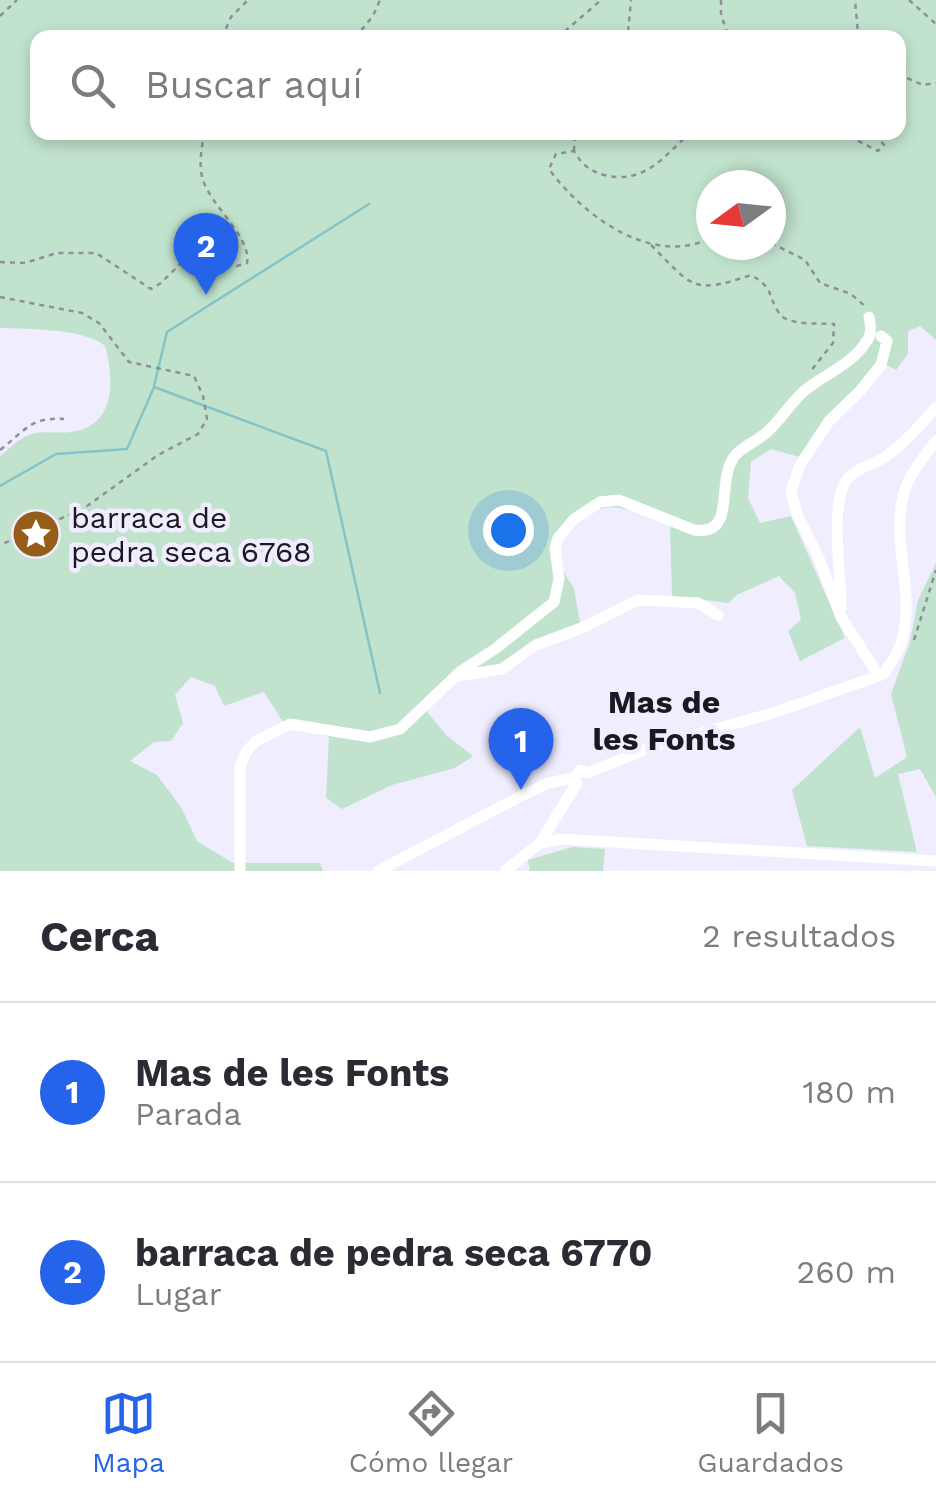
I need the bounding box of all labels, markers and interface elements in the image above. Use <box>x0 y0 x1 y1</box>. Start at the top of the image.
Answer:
search box <box>30 30 906 140</box>
icon: search <box>65 58 120 113</box>
text: Buscar aquí <box>145 63 363 107</box>
north arrow <box>696 170 786 260</box>
pin: 2 <box>174 212 238 295</box>
place label: barraca de pedra seca 6768 <box>71 500 312 569</box>
your location <box>483 505 534 556</box>
place icon: barraca de pedra seca 6768 <box>10 508 62 560</box>
district label: Mas de les Fonts <box>592 683 736 758</box>
pin: 1 <box>488 708 554 790</box>
text: Cerca <box>40 912 159 961</box>
text: 2 resultados <box>702 917 896 955</box>
text: Mas de les Fonts <box>135 1051 449 1095</box>
text: 1 <box>66 1073 79 1111</box>
text: 180 m <box>802 1073 896 1111</box>
text: Parada <box>135 1095 242 1133</box>
text: barraca de pedra seca 6770 <box>135 1231 653 1275</box>
text: 2 <box>63 1253 82 1291</box>
text: 260 m <box>797 1253 896 1291</box>
text: Lugar <box>135 1275 222 1313</box>
tab: Mapa <box>92 1386 165 1479</box>
tab: Cómo llegar <box>349 1386 513 1479</box>
tab: Guardados <box>697 1386 844 1479</box>

